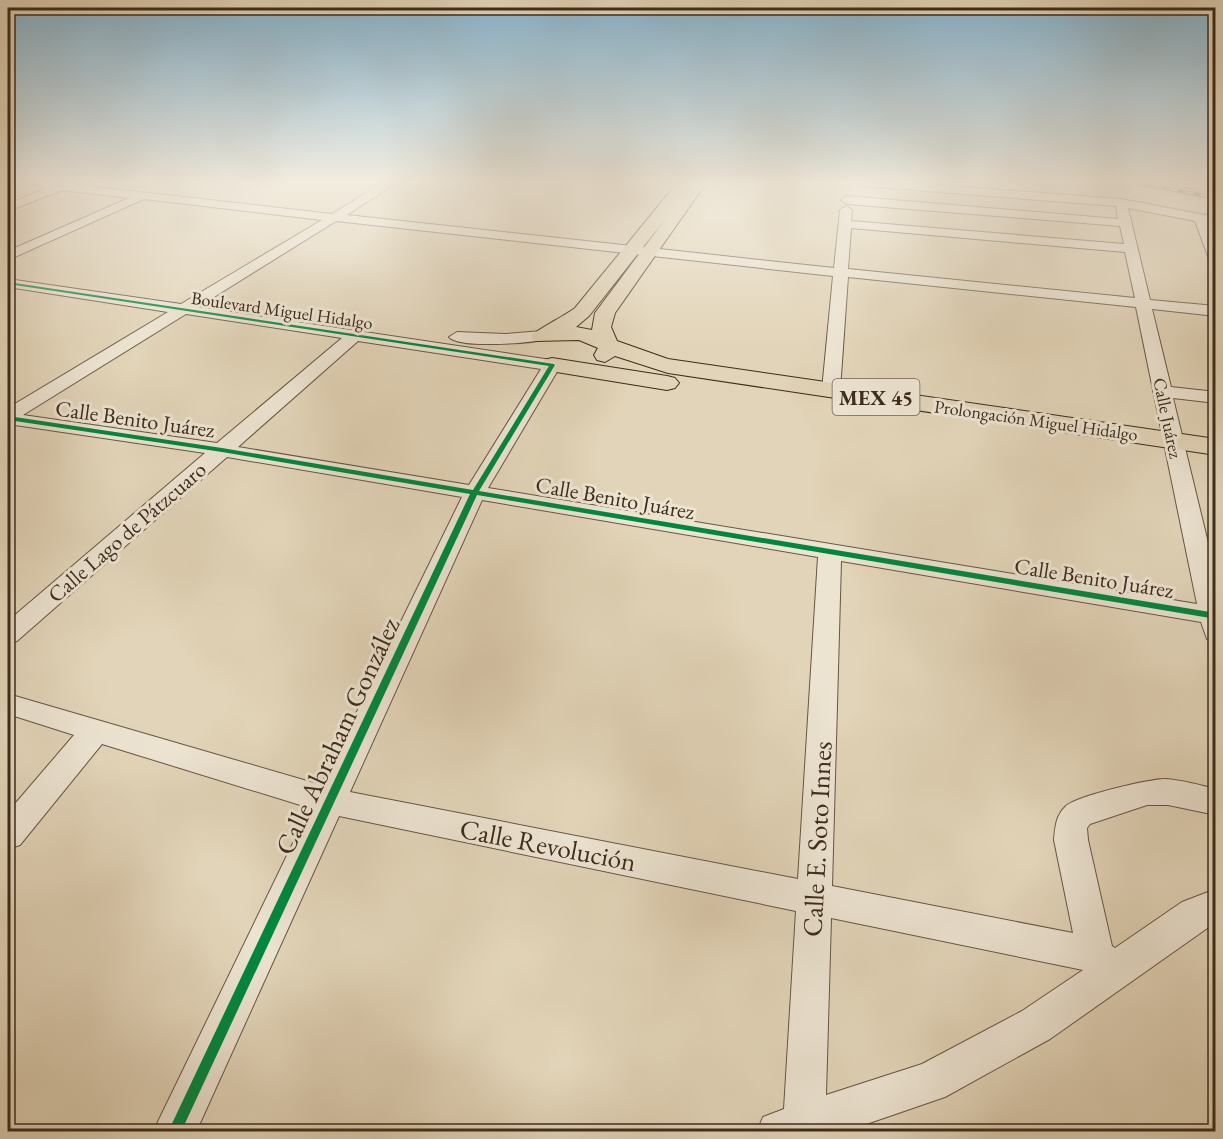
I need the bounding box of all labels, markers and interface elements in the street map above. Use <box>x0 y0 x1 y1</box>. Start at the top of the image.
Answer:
street label: Boulevard Miguel Hidalgo <box>190 286 374 334</box>
street label: Calle Juárez <box>1148 376 1188 461</box>
road number: MEX 45 <box>832 379 920 415</box>
street label: Calle Benito Juárez <box>53 393 217 445</box>
street label: Prolongación Miguel Hidalgo <box>933 394 1139 446</box>
street label: Calle Lago de Pátzcuaro <box>42 455 212 609</box>
street label: Calle Benito Juárez <box>533 470 697 526</box>
street label: Calle Benito Juárez <box>1012 551 1176 605</box>
street label: Calle Abraham González <box>267 611 408 860</box>
street label: Calle E. Soto Innes <box>794 740 840 938</box>
street label: Calle Revolución <box>457 811 639 879</box>

